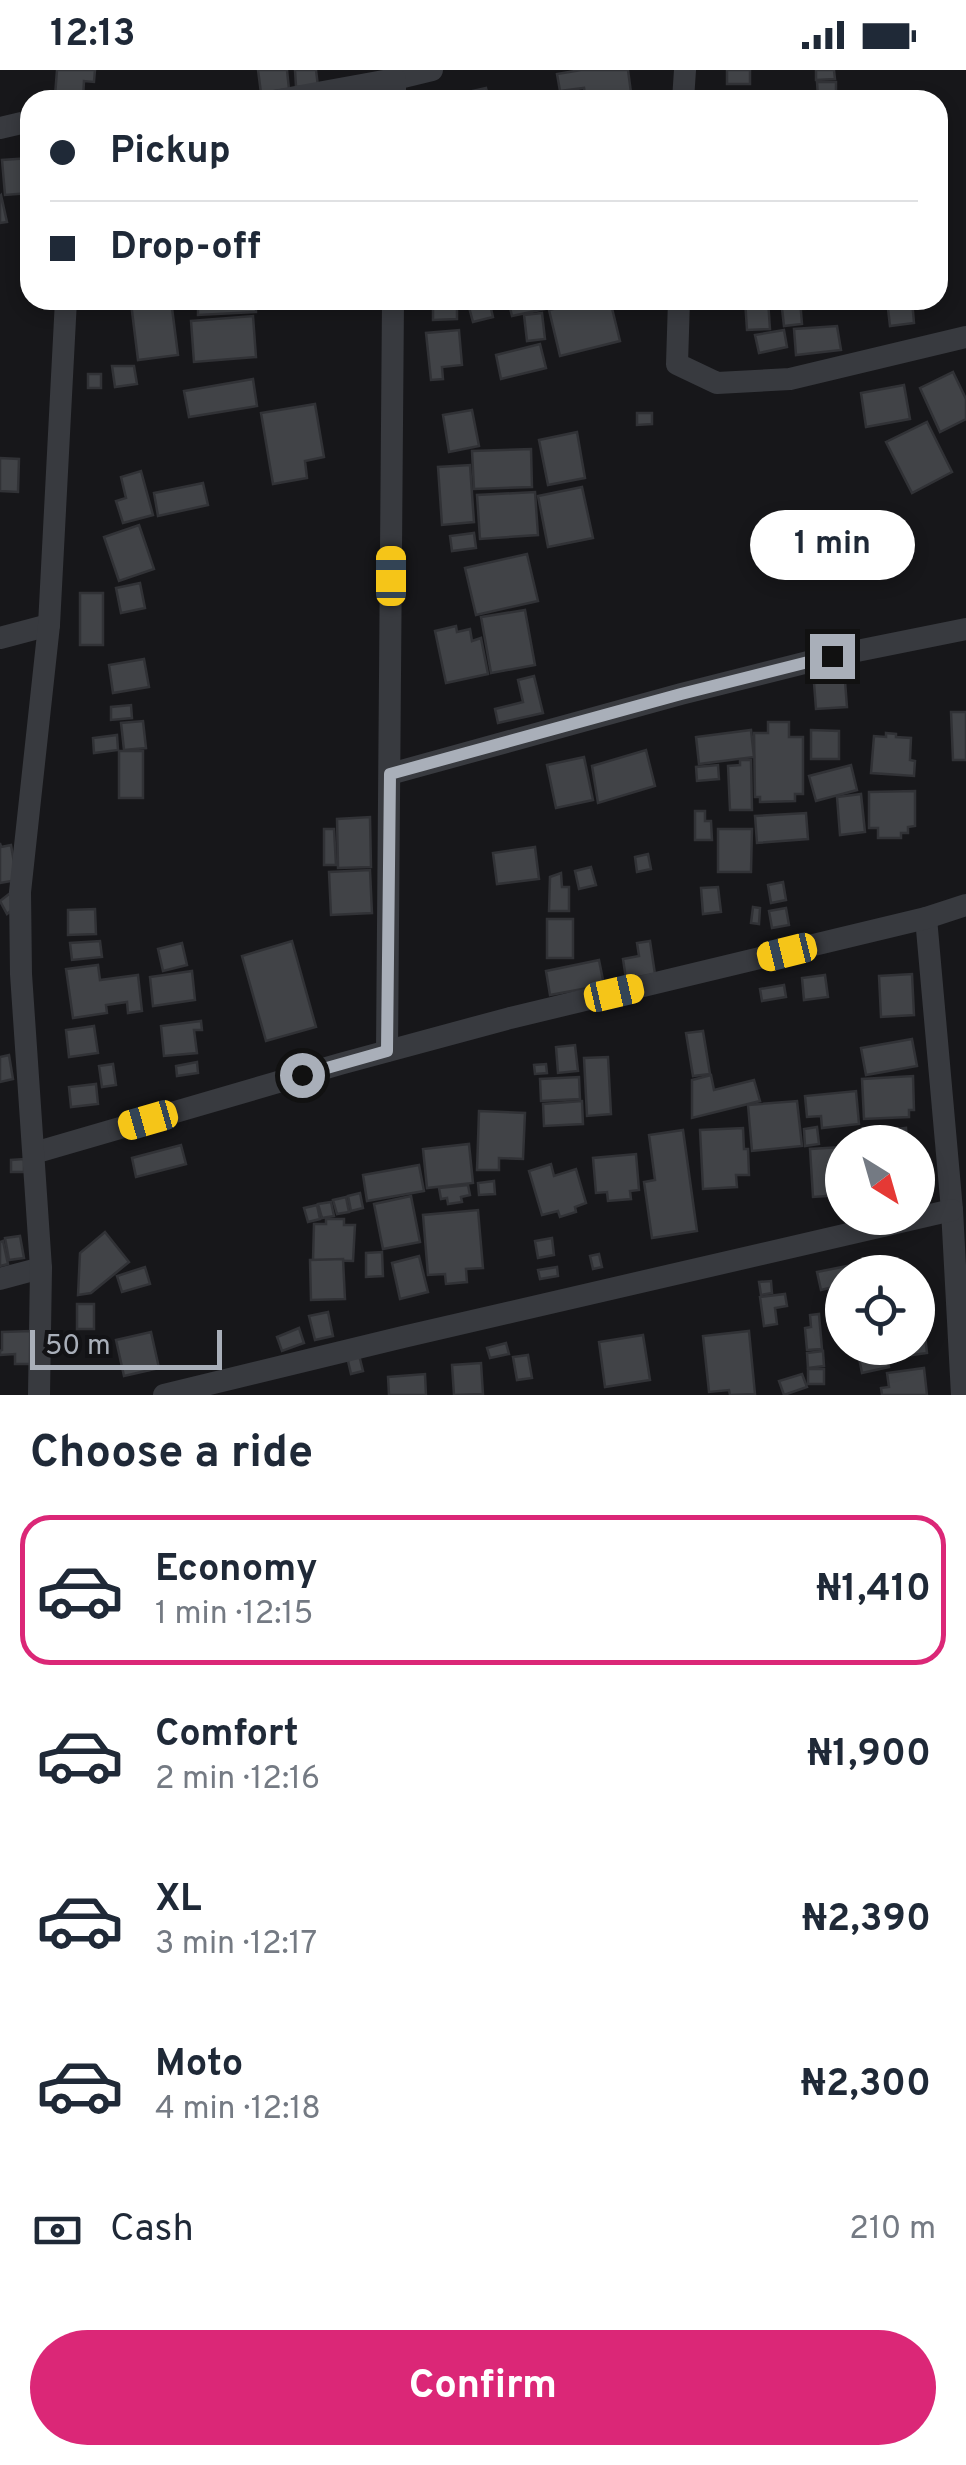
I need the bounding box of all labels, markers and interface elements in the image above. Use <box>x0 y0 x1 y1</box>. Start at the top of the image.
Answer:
text: 12:13 <box>50 11 136 60</box>
text: Pickup <box>110 128 231 177</box>
text: Drop-off <box>110 224 261 273</box>
callout: 1 min <box>750 511 914 581</box>
text: 1 min <box>794 525 871 565</box>
car <box>376 546 406 606</box>
route end <box>810 634 855 679</box>
car <box>754 930 820 974</box>
car <box>581 972 647 1014</box>
route start <box>280 1053 325 1098</box>
car <box>115 1097 181 1143</box>
north arrow <box>825 1125 935 1235</box>
map controls <box>825 1125 935 1365</box>
button: locate <box>825 1255 935 1365</box>
scale bar <box>30 1325 222 1370</box>
text: 50 m <box>45 1329 111 1365</box>
text: Choose a ride <box>30 1426 313 1483</box>
icon: car <box>35 1545 125 1635</box>
text: Economy <box>155 1546 317 1595</box>
text: ₦1,410 <box>816 1566 931 1615</box>
text: 1 min · 12:15 <box>155 1595 313 1635</box>
icon: car <box>35 1710 125 1800</box>
text: Comfort <box>155 1711 299 1760</box>
text: ₦1,900 <box>807 1731 931 1780</box>
text: 2 min · 12:16 <box>155 1760 320 1800</box>
icon: car <box>35 1875 125 1965</box>
text: XL <box>155 1876 202 1925</box>
text: ₦2,390 <box>802 1896 931 1945</box>
text: 3 min · 12:17 <box>155 1925 317 1965</box>
icon: car <box>35 2040 125 2130</box>
text: Moto <box>155 2041 243 2090</box>
text: ₦2,300 <box>801 2061 931 2110</box>
text: 4 min · 12:18 <box>155 2090 321 2130</box>
icon: cash <box>30 2203 85 2258</box>
text: Cash <box>110 2206 194 2255</box>
text: 210 m <box>849 2210 936 2250</box>
button: Confirm <box>30 2330 936 2445</box>

